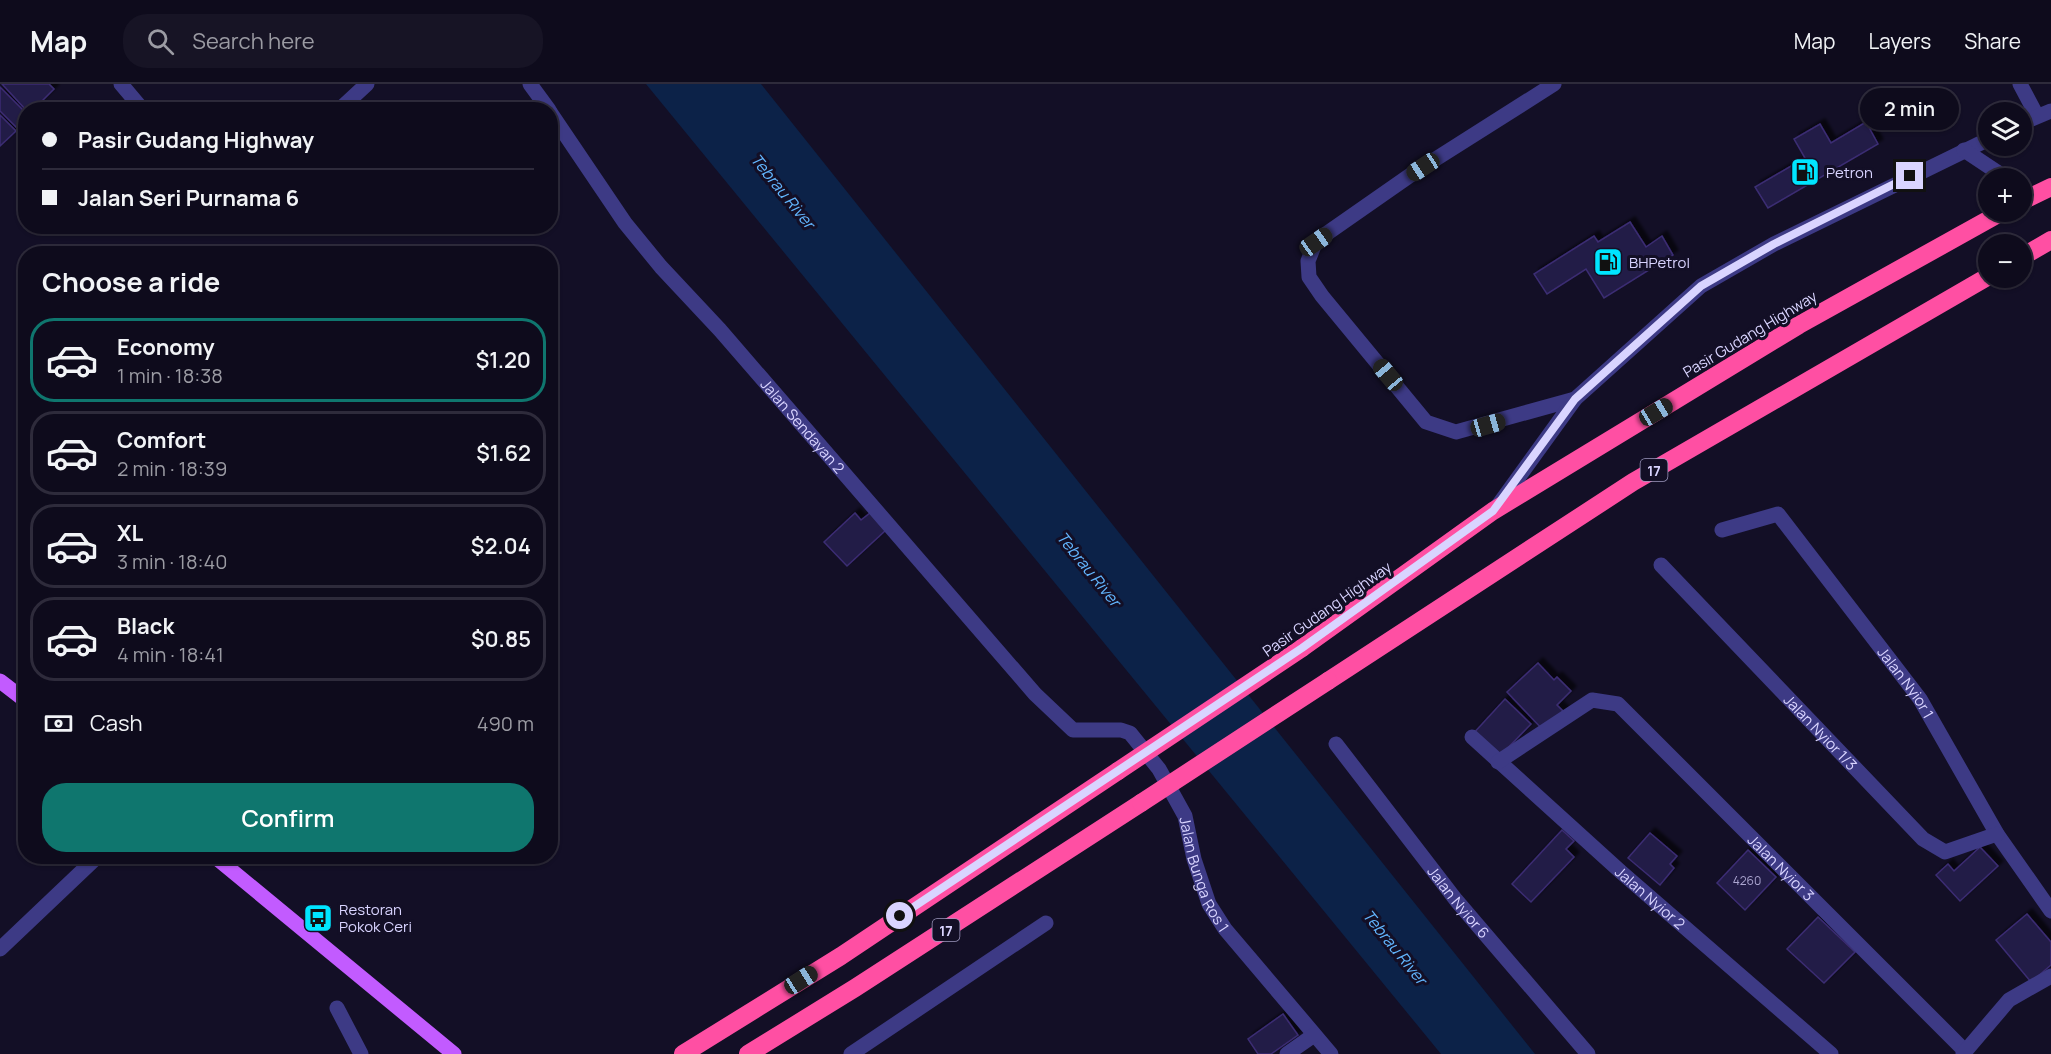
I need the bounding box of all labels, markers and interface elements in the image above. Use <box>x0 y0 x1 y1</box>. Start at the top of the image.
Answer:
search box <box>123 14 543 68</box>
text: Map <box>30 22 87 60</box>
icon: search <box>144 25 177 58</box>
text: Search here <box>192 26 315 56</box>
text: Map <box>1794 27 1835 55</box>
text: Layers <box>1868 27 1931 55</box>
text: Share <box>1964 27 2021 55</box>
callout: 2 min <box>1860 89 1960 131</box>
text: 2 min <box>1884 95 1935 122</box>
map controls <box>1978 102 2032 288</box>
button: layers <box>1978 102 2032 156</box>
text: Pasir Gudang Highway <box>78 125 314 155</box>
water label: Tebrau River <box>746 149 822 235</box>
car <box>1403 150 1443 184</box>
fuel station icon: Petron <box>1789 156 1821 188</box>
place label: Petron <box>1826 162 1873 183</box>
route end <box>1896 162 1923 189</box>
button: + <box>1978 168 2032 222</box>
text: Jalan Seri Purnama 6 <box>78 183 299 213</box>
car <box>1296 224 1336 260</box>
button: − <box>1978 234 2032 288</box>
fuel station icon: BHPetrol <box>1592 246 1624 278</box>
place label: BHPetrol <box>1629 252 1690 273</box>
text: Choose a ride <box>42 263 220 300</box>
street label: Pasir Gudang Highway <box>1679 286 1821 382</box>
text: Economy <box>117 332 215 362</box>
icon: car <box>45 333 99 387</box>
text: $1.20 <box>476 345 531 375</box>
car <box>1370 355 1406 395</box>
text: 1 min · 18:38 <box>117 362 223 389</box>
street label: Jalan Sendayan 2 <box>756 374 850 478</box>
car <box>1636 395 1676 429</box>
car <box>1468 411 1508 439</box>
text: Comfort <box>117 425 206 455</box>
icon: car <box>45 426 99 480</box>
text: $1.62 <box>476 438 531 468</box>
text: 2 min · 18:39 <box>117 455 227 482</box>
road number: 17 <box>1640 459 1668 481</box>
text: XL <box>117 518 143 548</box>
icon: car <box>45 519 99 573</box>
water label: Tebrau River <box>1052 527 1128 613</box>
text: $2.04 <box>471 531 531 561</box>
text: 3 min · 18:40 <box>117 548 227 575</box>
street label: Pasir Gudang Highway <box>1258 557 1396 661</box>
text: Black <box>117 611 174 641</box>
icon: car <box>45 612 99 666</box>
text: $0.85 <box>471 624 531 654</box>
text: 4 min · 18:41 <box>117 641 224 668</box>
street label: Jalan Nyior 1 <box>1873 642 1939 722</box>
street label: Jalan Nyior 1/3 <box>1779 689 1862 775</box>
icon: cash <box>42 707 75 740</box>
text: Cash <box>90 708 143 738</box>
text: 490 m <box>477 710 534 737</box>
button: Confirm <box>42 783 534 852</box>
street label: Jalan Bunga Ros 1 <box>1175 815 1235 936</box>
street label: Jalan Nyior 3 <box>1743 829 1819 905</box>
street label: Jalan Nyior 6 <box>1423 861 1494 942</box>
street label: Jalan Nyior 2 <box>1611 861 1690 934</box>
house number: 4260 <box>1733 872 1761 889</box>
place label: Restoran Pokok Ceri <box>339 899 412 937</box>
bus stop icon: Restoran Pokok Ceri <box>302 902 334 934</box>
route start <box>886 902 913 929</box>
water label: Tebrau River <box>1358 905 1434 991</box>
road number: 17 <box>932 919 960 941</box>
car <box>781 963 821 997</box>

